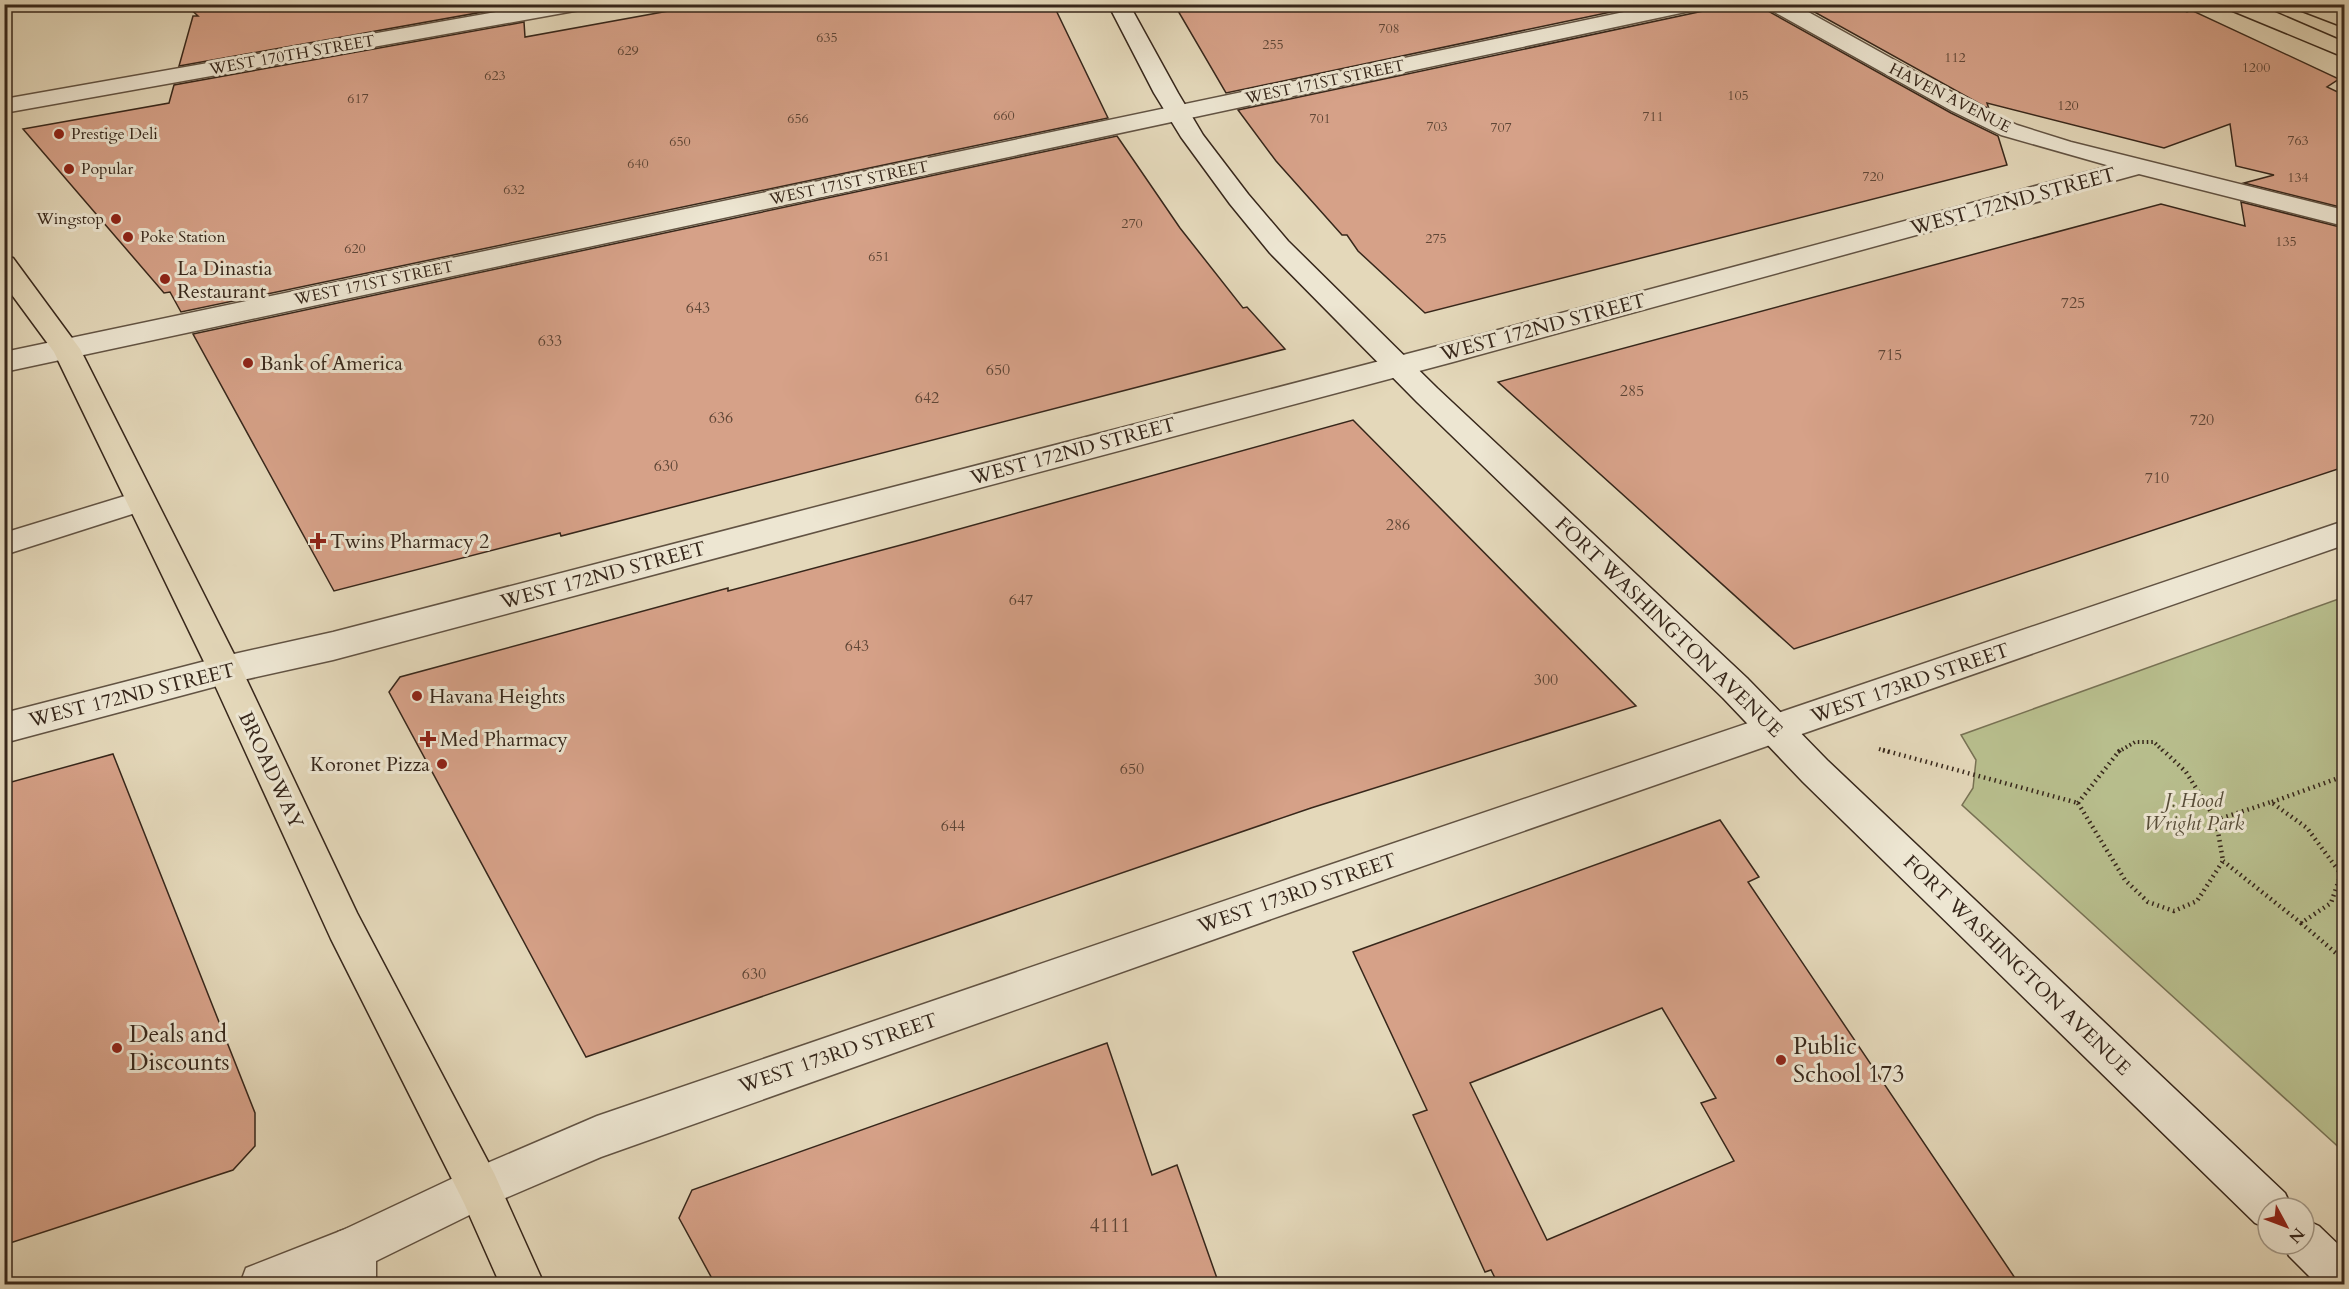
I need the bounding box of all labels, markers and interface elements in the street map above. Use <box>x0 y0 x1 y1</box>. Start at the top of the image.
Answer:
house number: 708 <box>1378 19 1400 38</box>
house number: 635 <box>816 28 838 47</box>
street label: WEST 170TH STREET <box>206 30 377 81</box>
house number: 255 <box>1262 35 1284 54</box>
house number: 629 <box>617 41 639 60</box>
house number: 112 <box>1944 48 1966 67</box>
street label: WEST 171ST STREET <box>1242 54 1407 110</box>
street label: HAVEN AVENUE <box>1885 58 2015 138</box>
house number: 1200 <box>2242 58 2270 77</box>
house number: 623 <box>484 66 506 85</box>
house number: 105 <box>1727 86 1749 105</box>
house number: 617 <box>347 89 369 108</box>
house number: 120 <box>2057 96 2079 115</box>
house number: 660 <box>993 106 1015 125</box>
house number: 711 <box>1642 107 1664 126</box>
house number: 656 <box>787 109 809 128</box>
house number: 701 <box>1309 109 1331 128</box>
house number: 703 <box>1426 117 1448 136</box>
house number: 707 <box>1490 118 1512 137</box>
place label: Prestige Deli <box>71 123 158 145</box>
marker: Prestige Deli <box>52 127 66 141</box>
house number: 763 <box>2287 131 2309 150</box>
house number: 650 <box>669 132 691 151</box>
house number: 640 <box>627 154 649 173</box>
street label: WEST 171ST STREET <box>766 155 931 211</box>
place label: Popular <box>81 158 133 180</box>
street label: WEST 172ND STREET <box>1906 160 2119 242</box>
marker: Popular <box>62 162 76 176</box>
house number: 720 <box>1862 167 1884 186</box>
house number: 134 <box>2287 168 2309 187</box>
house number: 632 <box>503 180 525 199</box>
place label: Wingstop <box>35 208 104 230</box>
marker: Wingstop <box>109 212 123 226</box>
house number: 270 <box>1121 214 1143 233</box>
place label: Poke Station <box>140 226 226 248</box>
house number: 275 <box>1425 229 1447 248</box>
marker: Poke Station <box>121 230 135 244</box>
house number: 135 <box>2275 232 2297 251</box>
house number: 620 <box>344 239 366 258</box>
house number: 651 <box>868 247 890 266</box>
place label: La Dinastia Restaurant <box>177 255 273 305</box>
street label: WEST 171ST STREET <box>291 255 456 311</box>
marker: La Dinastia Restaurant <box>158 272 172 286</box>
street label: WEST 172ND STREET <box>1436 286 1649 368</box>
house number: 725 <box>2061 292 2085 314</box>
house number: 643 <box>686 297 710 319</box>
house number: 633 <box>538 330 562 352</box>
house number: 715 <box>1878 344 1902 366</box>
place label: Bank of America <box>260 350 403 377</box>
marker: Bank of America <box>241 356 255 370</box>
house number: 650 <box>986 359 1010 381</box>
house number: 285 <box>1620 380 1644 402</box>
house number: 642 <box>915 387 939 409</box>
house number: 636 <box>709 407 733 429</box>
house number: 720 <box>2190 409 2214 431</box>
street label: WEST 172ND STREET <box>966 410 1179 492</box>
house number: 630 <box>654 455 678 477</box>
house number: 710 <box>2145 467 2169 489</box>
street label: FORT WASHINGTON AVENUE <box>1549 511 1789 743</box>
house number: 286 <box>1386 514 1410 536</box>
place label: Twins Pharmacy 2 <box>330 528 489 555</box>
marker: Twins Pharmacy 2 <box>311 534 325 548</box>
street label: WEST 172ND STREET <box>496 534 709 616</box>
house number: 647 <box>1009 589 1033 611</box>
house number: 643 <box>845 635 869 657</box>
street label: WEST 173RD STREET <box>1806 636 2013 730</box>
street label: WEST 172ND STREET <box>25 656 238 734</box>
house number: 300 <box>1534 669 1558 691</box>
place label: Havana Heights <box>429 683 565 710</box>
marker: Havana Heights <box>410 689 424 703</box>
street label: BROADWAY <box>232 707 310 833</box>
place label: Med Pharmacy <box>440 726 568 753</box>
marker: Med Pharmacy <box>421 732 435 746</box>
place label: Koronet Pizza <box>310 751 430 778</box>
marker: Koronet Pizza <box>435 757 449 771</box>
house number: 650 <box>1120 758 1144 780</box>
park label: J. Hood Wright Park <box>2144 787 2244 837</box>
house number: 644 <box>941 815 965 837</box>
street label: WEST 173RD STREET <box>1193 846 1400 940</box>
street label: FORT WASHINGTON AVENUE <box>1897 849 2137 1081</box>
house number: 630 <box>742 963 766 985</box>
street label: WEST 173RD STREET <box>734 1006 941 1100</box>
place label: Deals and Discounts <box>129 1018 230 1079</box>
place label: Public School 173 <box>1793 1030 1905 1091</box>
marker: Deals and Discounts <box>110 1041 124 1055</box>
marker: Public School 173 <box>1774 1053 1788 1067</box>
north arrow <box>2256 1196 2316 1256</box>
house number: 4111 <box>1090 1212 1130 1239</box>
text: N <box>2284 1223 2309 1248</box>

